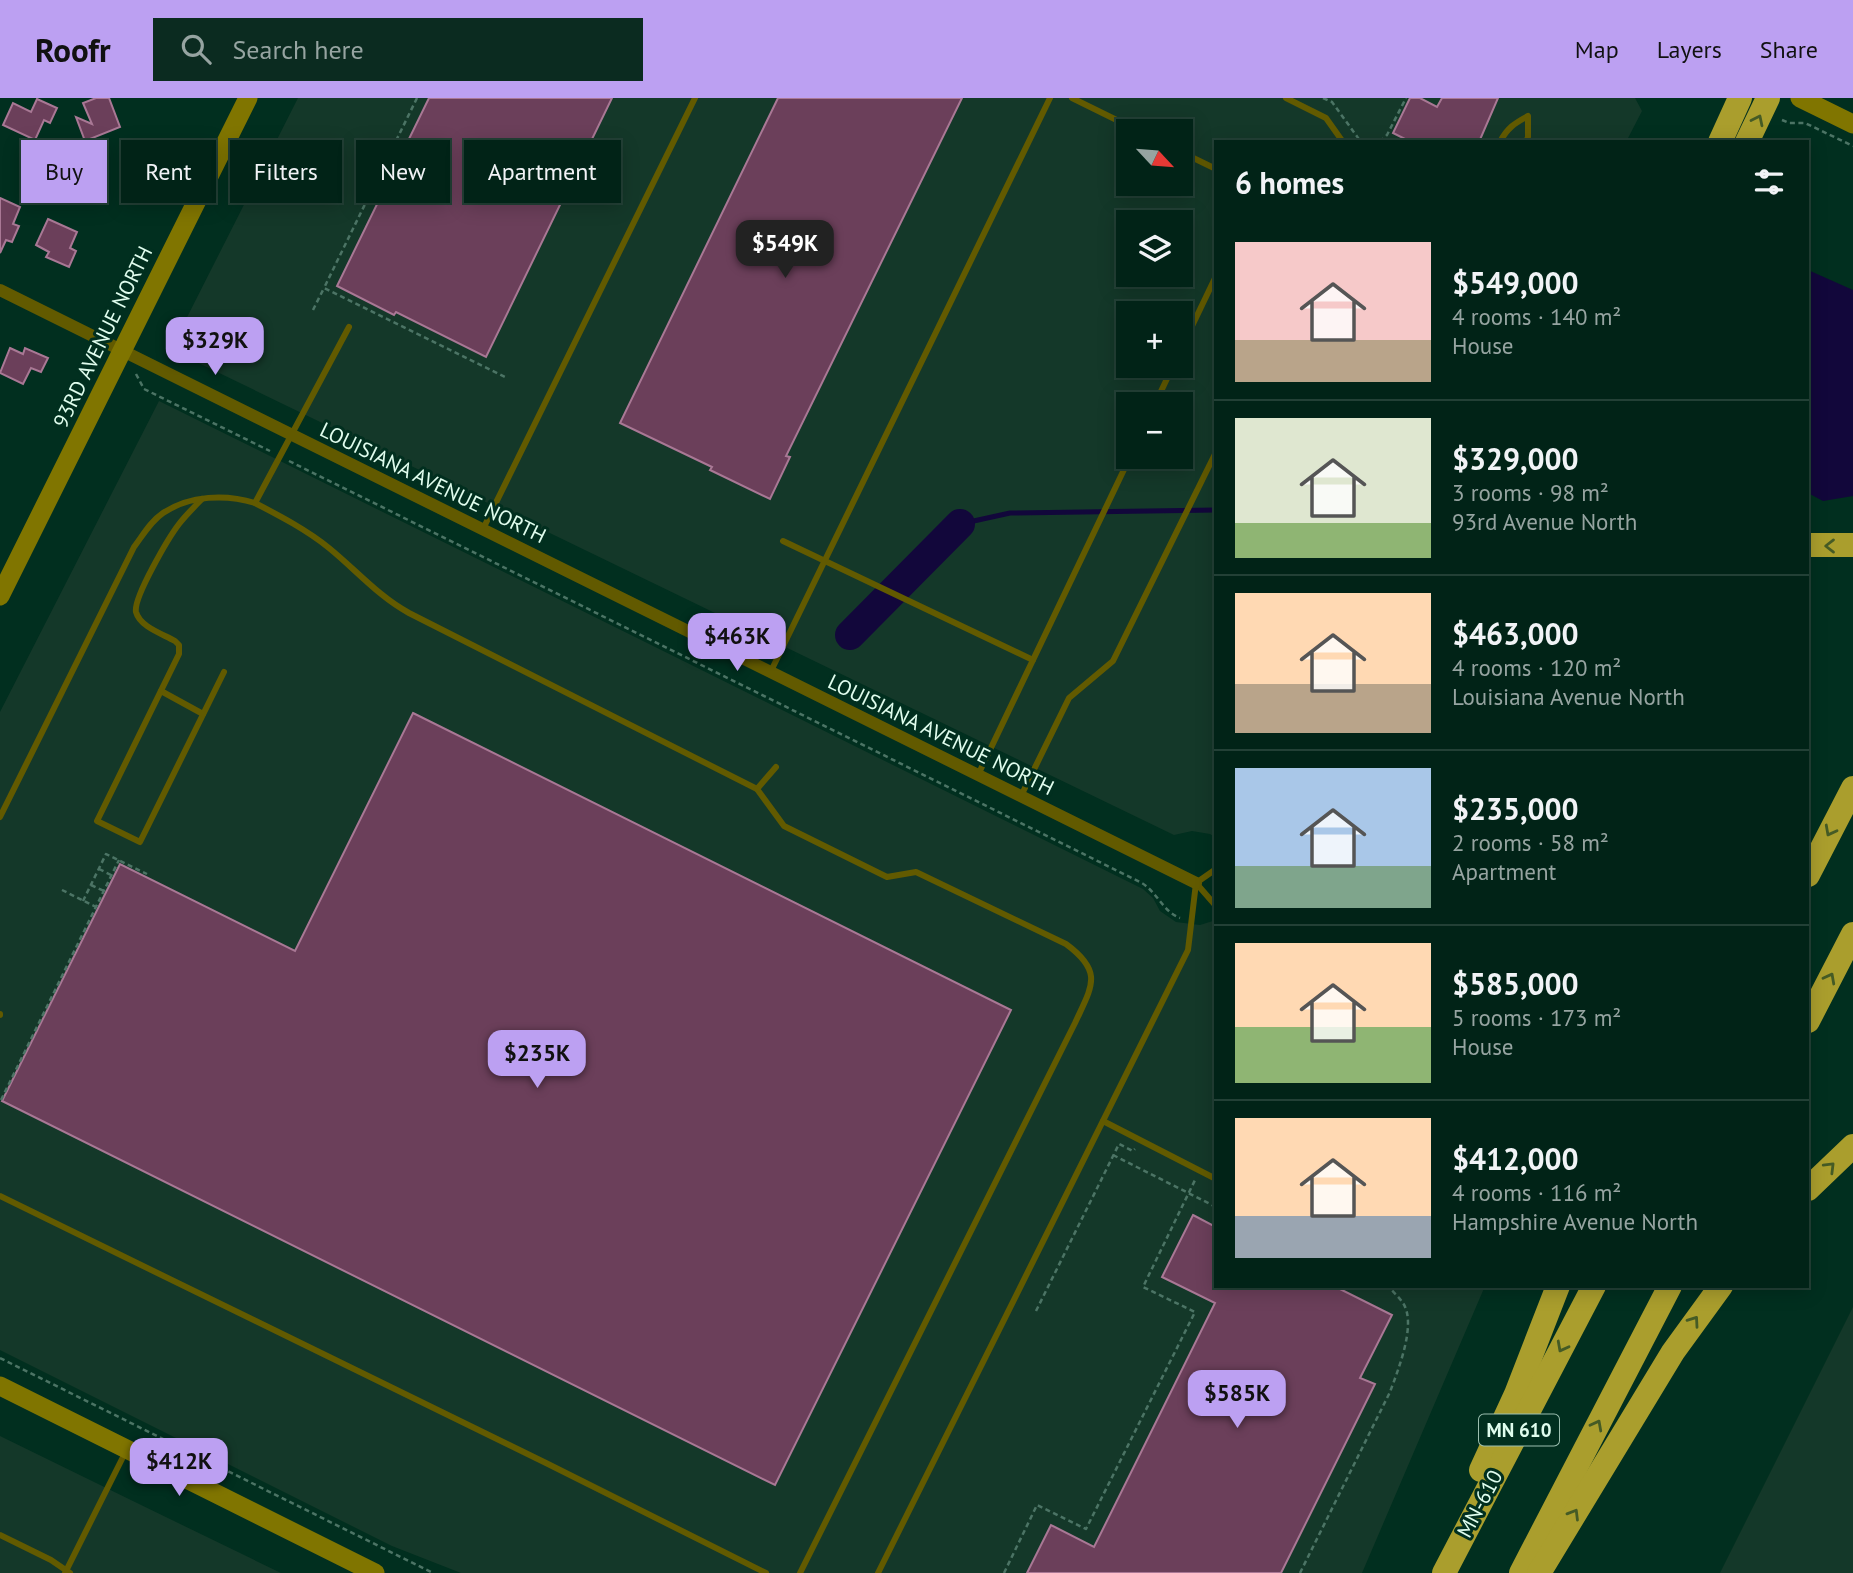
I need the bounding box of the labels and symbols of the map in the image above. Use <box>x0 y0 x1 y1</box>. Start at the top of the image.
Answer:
one-way arrow <box>1749 115 1763 127</box>
north arrow <box>1116 119 1194 196</box>
pin: $549K <box>736 220 834 280</box>
street label: 93RD AVENUE NORTH <box>47 242 158 432</box>
pin: $329K <box>166 317 264 377</box>
street label: LOUISIANA AVENUE NORTH <box>316 416 551 549</box>
one-way arrow <box>1825 538 1835 554</box>
pin: $463K <box>688 614 786 673</box>
street label: LOUISIANA AVENUE NORTH <box>824 668 1059 801</box>
one-way arrow <box>1825 824 1839 836</box>
one-way arrow <box>1822 973 1836 985</box>
pin: $235K <box>488 1030 586 1090</box>
one-way arrow <box>1821 1162 1834 1175</box>
one-way arrow <box>1686 1316 1698 1329</box>
one-way arrow <box>1557 1340 1571 1352</box>
pin: $585K <box>1188 1370 1286 1430</box>
road number: MN 610 <box>1479 1414 1559 1446</box>
one-way arrow <box>1589 1420 1602 1432</box>
pin: $412K <box>130 1438 228 1498</box>
street label: MN-610 <box>1451 1465 1509 1542</box>
one-way arrow <box>1566 1509 1579 1522</box>

